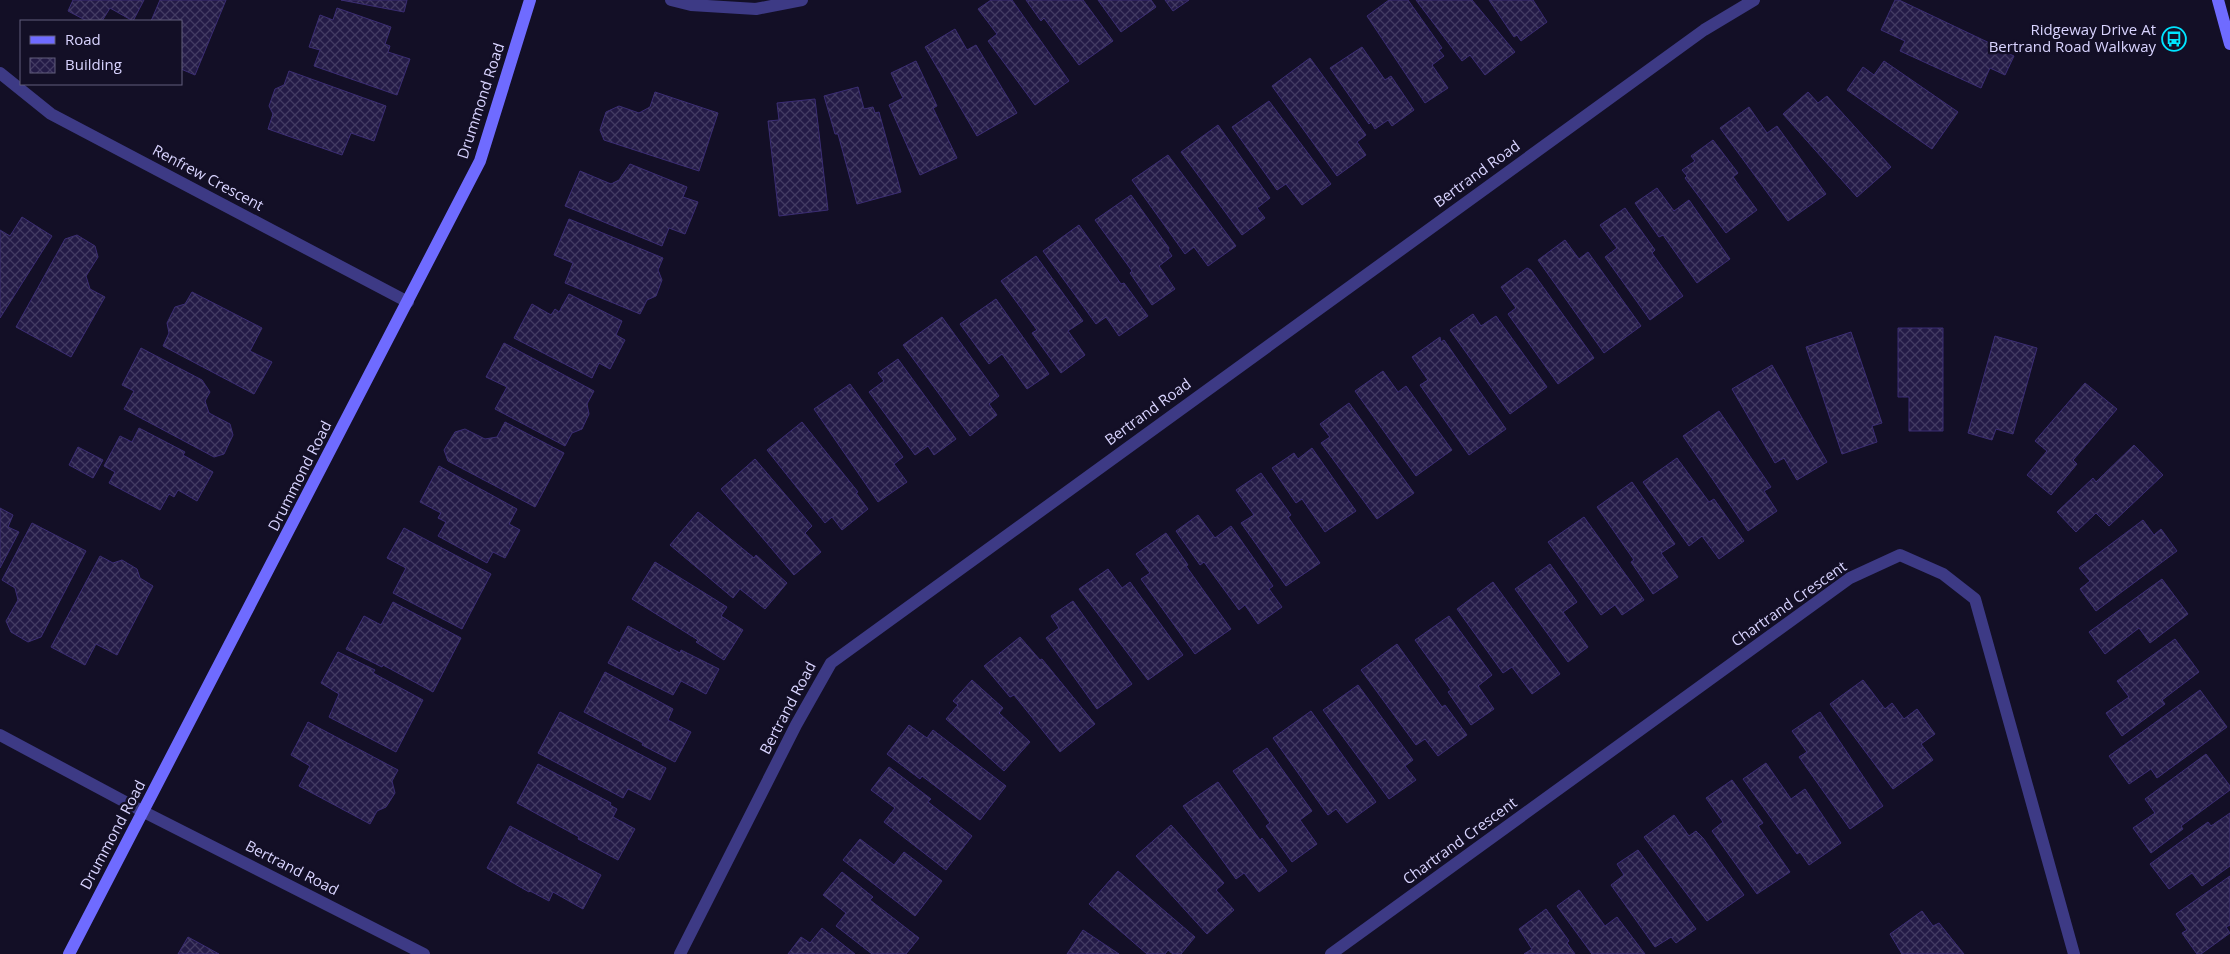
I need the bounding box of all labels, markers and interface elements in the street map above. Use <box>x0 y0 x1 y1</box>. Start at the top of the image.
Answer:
place label: Ridgeway Drive At Bertrand Road Walkway <box>1989 19 2156 56</box>
legend <box>20 20 182 85</box>
bus stop icon: Ridgeway Drive At Bertrand Road Walkway <box>2161 26 2187 52</box>
text: Road <box>65 29 101 49</box>
street label: Drummond Road <box>452 40 508 161</box>
text: Building <box>65 54 122 74</box>
street label: Bertrand Road <box>1429 135 1524 211</box>
street label: Renfrew Crescent <box>149 139 268 215</box>
street label: Bertrand Road <box>1100 373 1195 449</box>
street label: Drummond Road <box>263 417 336 534</box>
street label: Chartrand Crescent <box>1727 556 1850 651</box>
street label: Bertrand Road <box>754 658 820 757</box>
street label: Drummond Road <box>75 776 149 893</box>
street label: Chartrand Crescent <box>1398 792 1521 888</box>
street label: Bertrand Road <box>242 835 342 899</box>

